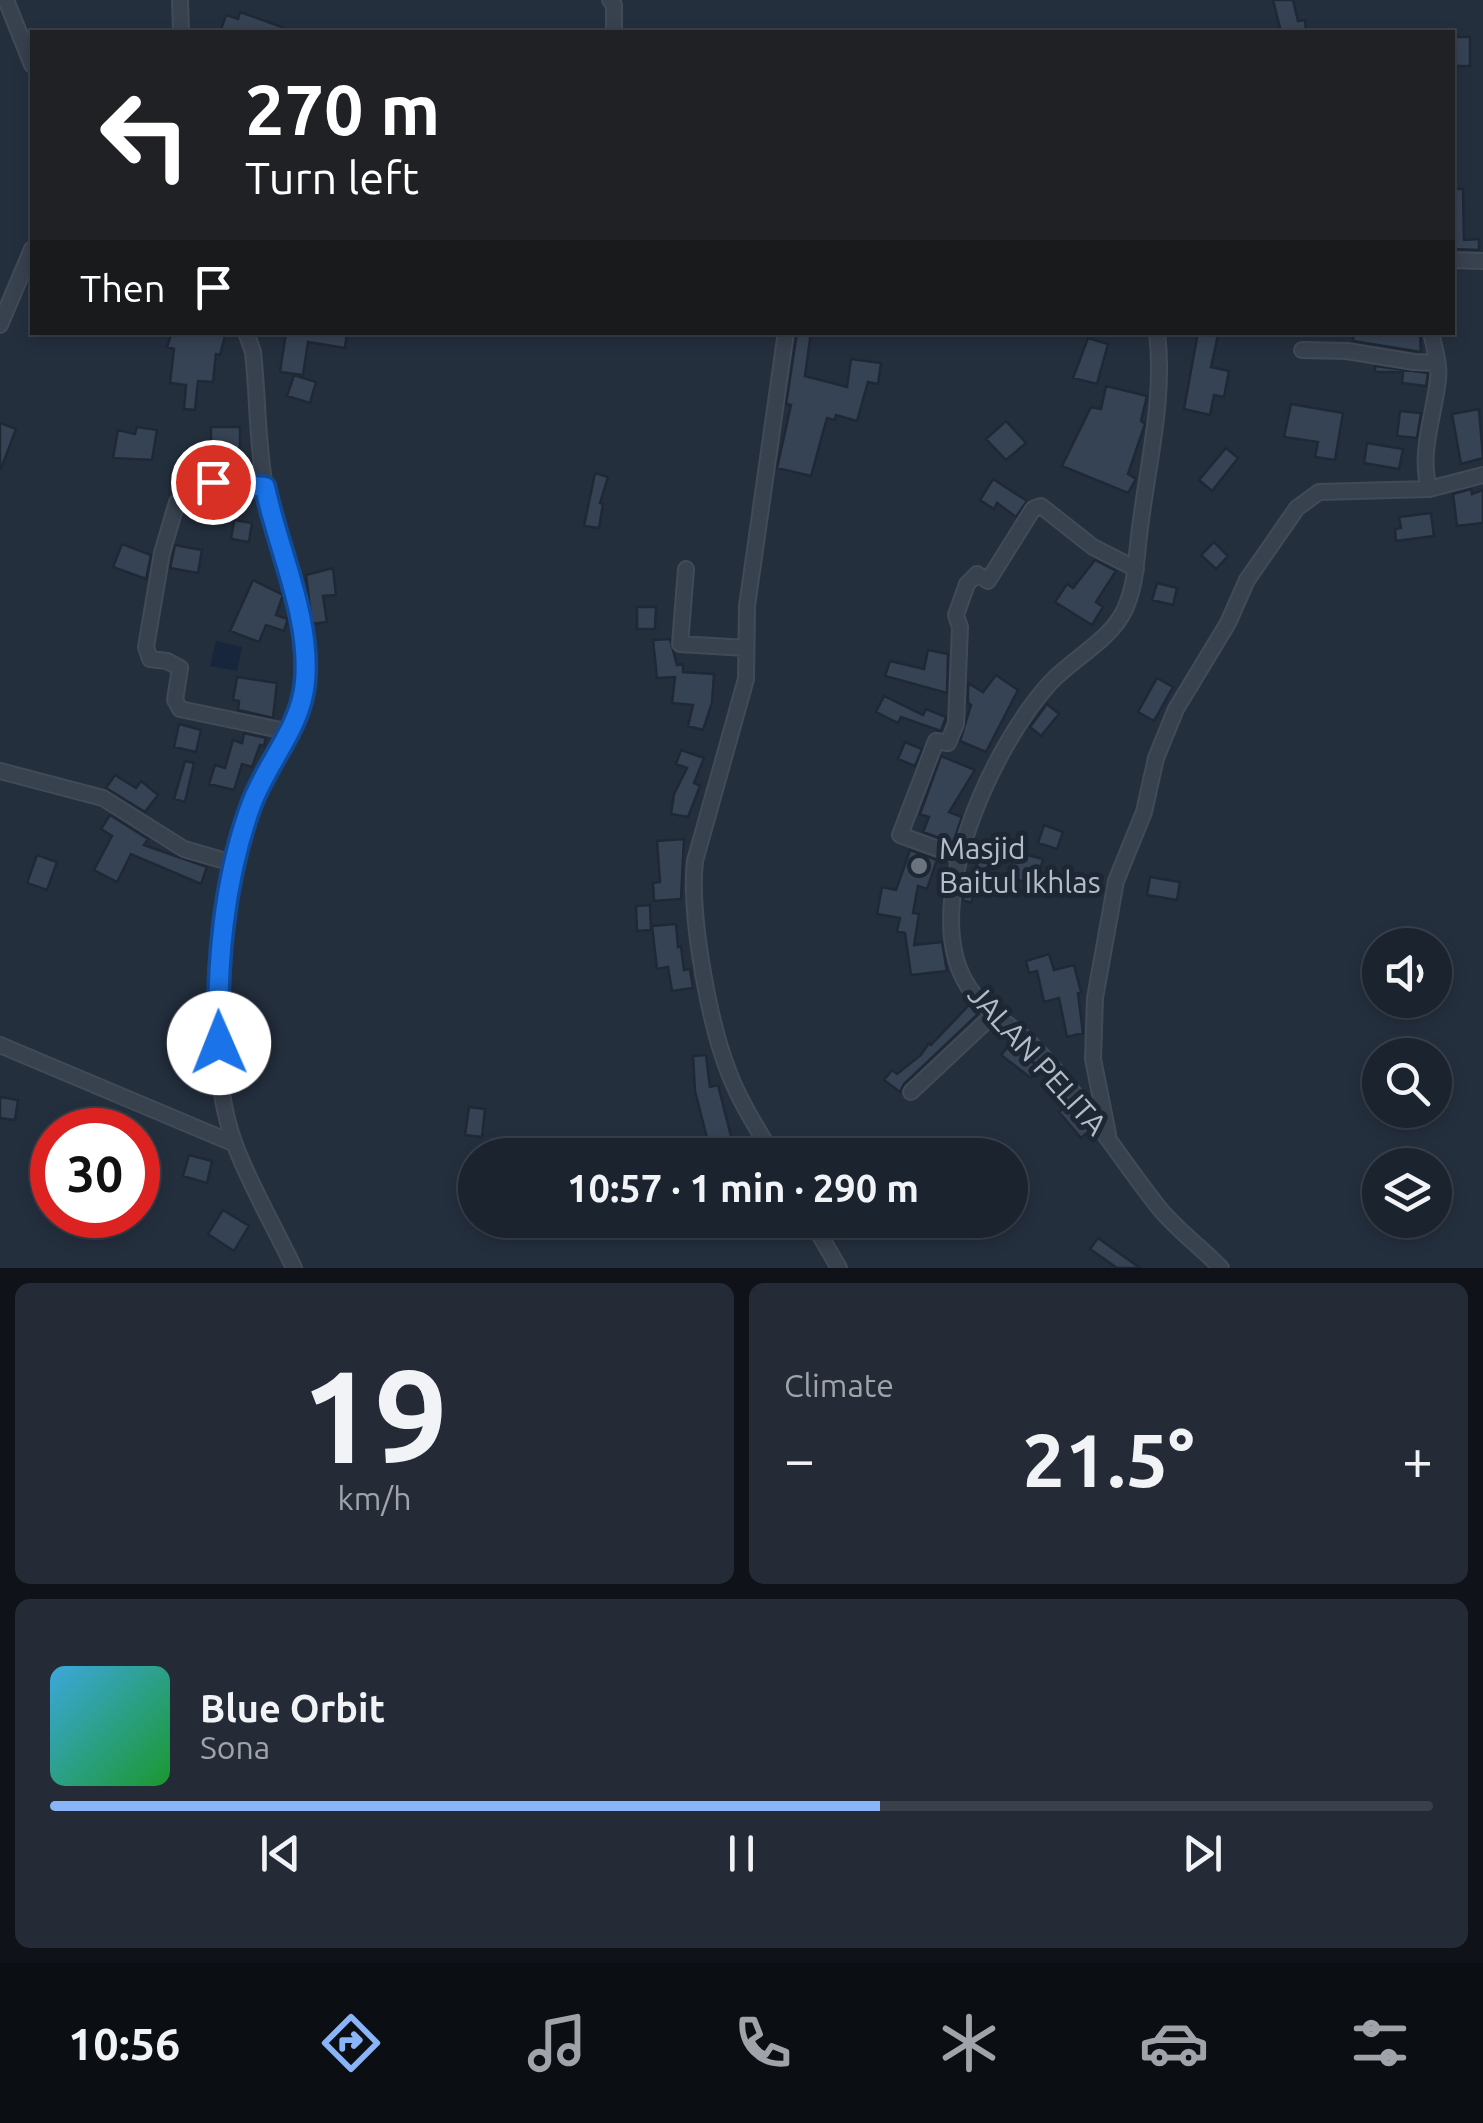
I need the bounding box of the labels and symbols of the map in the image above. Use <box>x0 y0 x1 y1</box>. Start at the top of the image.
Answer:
pin <box>171 440 256 525</box>
place label: Masjid Baitul Ikhlas <box>939 831 1101 899</box>
marker: Masjid Baitul Ikhlas <box>908 855 930 877</box>
street label: JALAN PELITA <box>961 977 1114 1142</box>
position arrow <box>167 991 271 1095</box>
speed limit sign: 30 <box>30 1108 160 1238</box>

